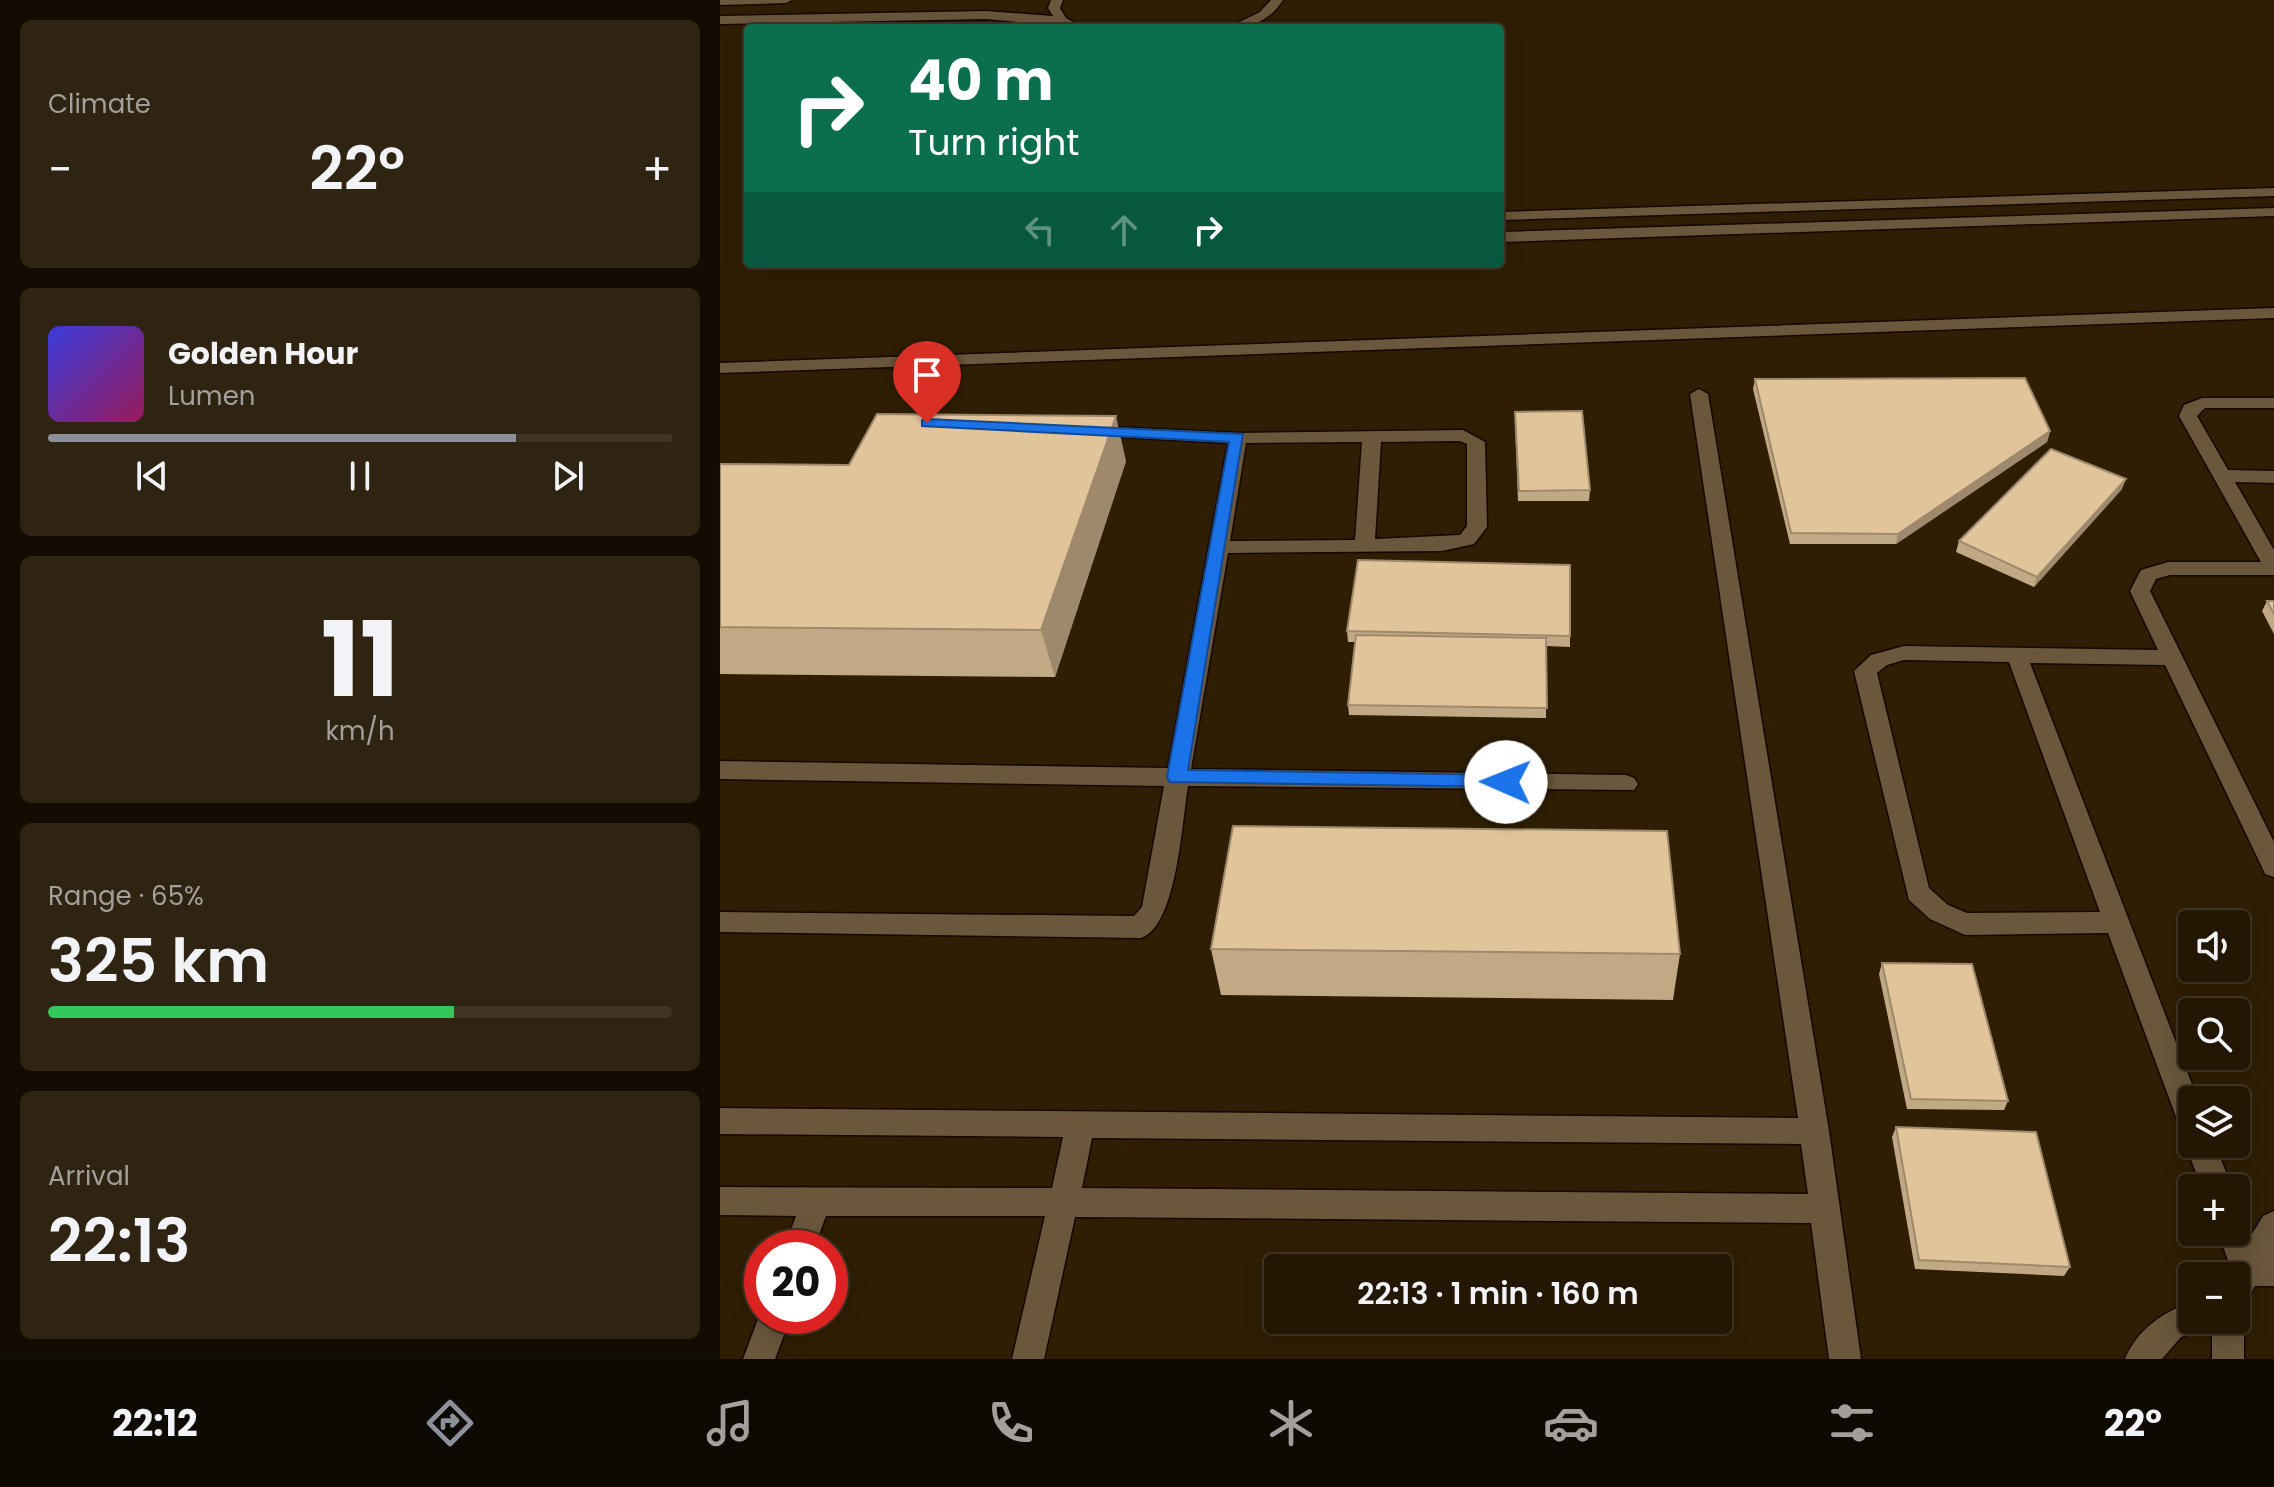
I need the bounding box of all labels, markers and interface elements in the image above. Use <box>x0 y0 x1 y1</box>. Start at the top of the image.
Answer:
text: 40 m <box>908 41 1054 120</box>
icon: right <box>776 56 880 160</box>
text: Climate <box>48 86 151 122</box>
text: Turn right <box>908 117 1079 168</box>
text: 22° <box>309 127 405 211</box>
text: − <box>48 139 72 200</box>
text: + <box>642 139 672 200</box>
icon: left <box>1018 208 1062 252</box>
icon: ahead <box>1102 208 1146 252</box>
icon: right <box>1186 208 1230 252</box>
text: Golden Hour <box>168 332 358 375</box>
pin <box>893 341 961 423</box>
icon: arrive <box>905 353 949 397</box>
text: Lumen <box>168 378 255 414</box>
icon: previous <box>130 454 174 498</box>
icon: pause <box>338 454 382 498</box>
icon: next <box>546 454 590 498</box>
text: 11 <box>321 587 399 732</box>
text: km/h <box>325 713 395 749</box>
position arrow <box>1464 740 1548 824</box>
text: Range · 65% <box>48 878 204 914</box>
map controls <box>2178 910 2250 1334</box>
button: sound <box>2178 910 2250 982</box>
text: 325 km <box>48 919 269 1003</box>
button: search <box>2178 998 2250 1070</box>
button: layers <box>2178 1086 2250 1158</box>
text: Arrival <box>48 1158 130 1194</box>
button: + <box>2178 1174 2250 1246</box>
text: 22:13 <box>48 1199 190 1283</box>
speed limit sign: 20 <box>744 1230 848 1334</box>
button: − <box>2178 1262 2250 1334</box>
text: 22:13 · 1 min · 160 m <box>1357 1272 1639 1315</box>
icon: directions <box>422 1395 478 1451</box>
icon: music <box>702 1395 758 1451</box>
icon: phone <box>983 1395 1039 1451</box>
icon: climate <box>1263 1395 1319 1451</box>
icon: car <box>1543 1395 1599 1451</box>
icon: filters <box>1824 1395 1880 1451</box>
text: 22:12 <box>112 1398 198 1449</box>
text: 22° <box>2104 1398 2162 1449</box>

